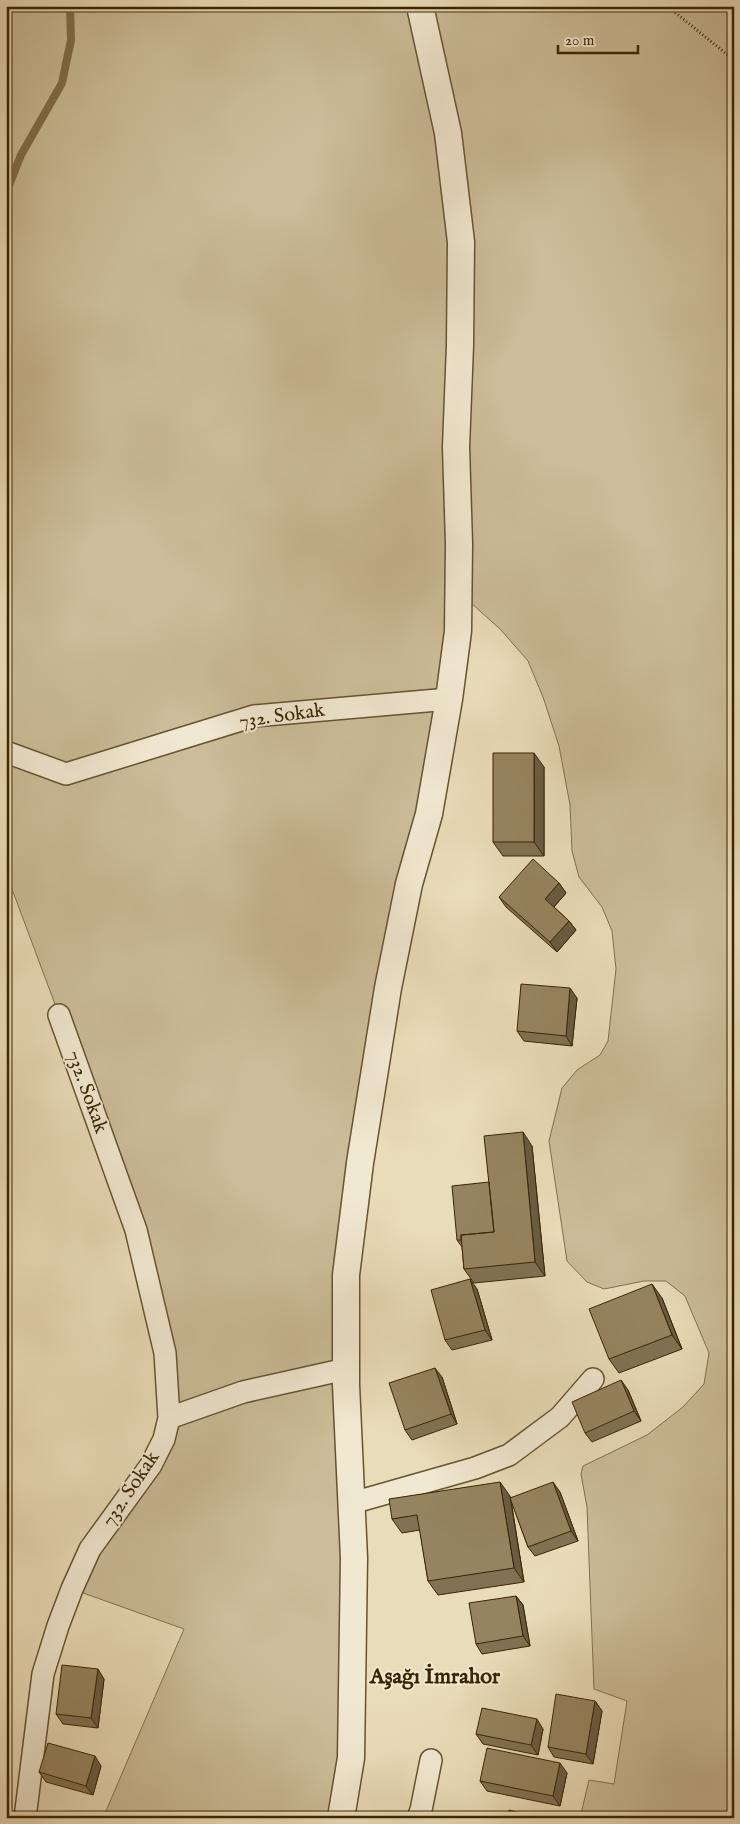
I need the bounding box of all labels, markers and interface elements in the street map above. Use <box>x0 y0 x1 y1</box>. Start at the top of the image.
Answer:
scale bar <box>558 22 638 54</box>
text: 20 m <box>565 31 595 50</box>
street label: 732. Sokak <box>238 698 327 734</box>
street label: 732. Sokak <box>61 1047 114 1137</box>
street label: 732. Sokak <box>97 1446 166 1532</box>
district label: Aşağı İmrahor <box>369 1663 501 1691</box>

